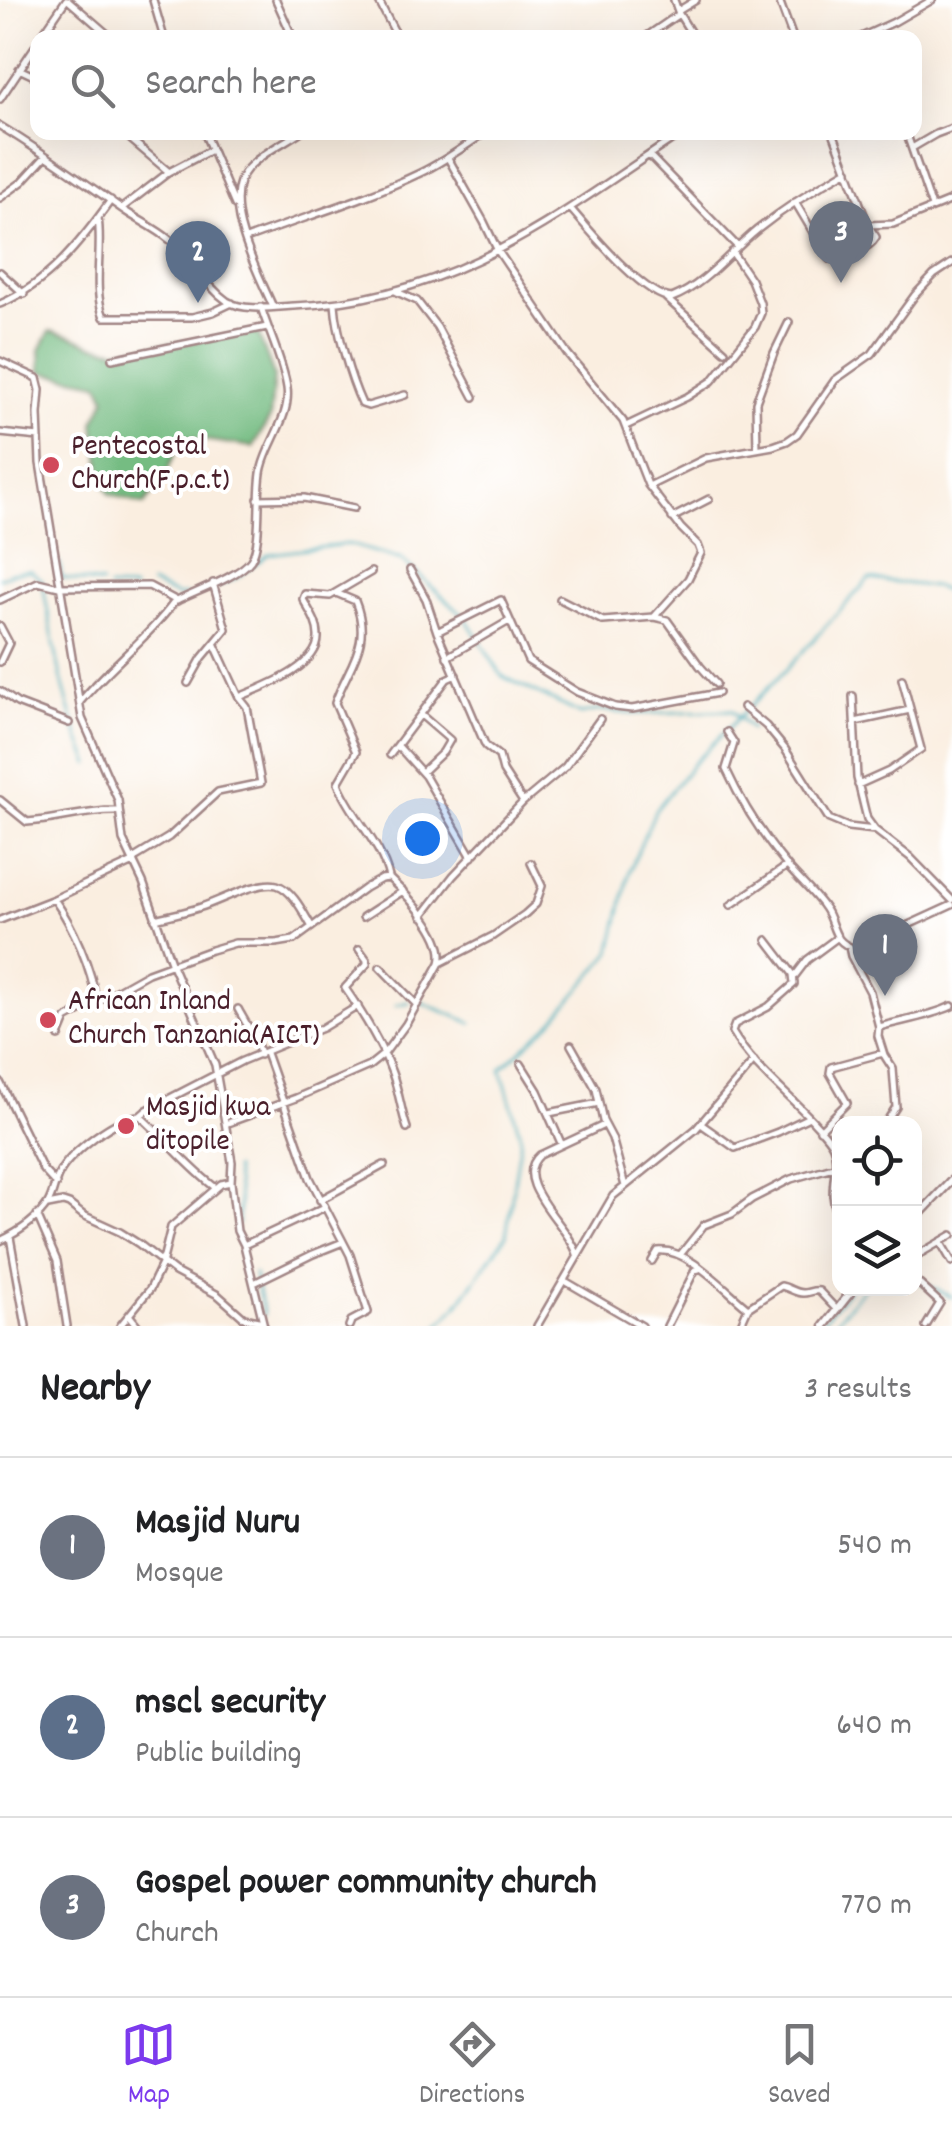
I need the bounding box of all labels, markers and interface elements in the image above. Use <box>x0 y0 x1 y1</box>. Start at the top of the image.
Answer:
search box <box>30 30 922 140</box>
icon: search <box>65 58 120 113</box>
text: Search here <box>145 58 317 113</box>
pin: 3 <box>808 200 874 283</box>
pin: 2 <box>166 220 230 303</box>
place label: Pentecostal Church(F.p.c.t) <box>71 427 230 504</box>
marker: Pentecostal Church(F.p.c.t) <box>40 454 62 476</box>
your location <box>397 813 448 864</box>
pin: 1 <box>852 914 918 996</box>
place label: African Inland Church Tanzania(AICT) <box>68 982 320 1059</box>
marker: African Inland Church Tanzania(AICT) <box>37 1009 59 1031</box>
place label: Masjid kwa ditopile <box>146 1088 271 1165</box>
marker: Masjid kwa ditopile <box>115 1115 137 1137</box>
map controls <box>832 1116 922 1296</box>
button: locate <box>832 1116 922 1206</box>
button: layers <box>832 1206 922 1296</box>
text: Nearby <box>40 1361 150 1421</box>
text: 3 results <box>804 1368 912 1414</box>
text: Masjid Nuru <box>135 1497 300 1552</box>
text: 1 <box>69 1524 76 1570</box>
text: 540 m <box>837 1524 912 1570</box>
text: Mosque <box>135 1552 224 1598</box>
text: mscl security <box>135 1677 325 1732</box>
text: 2 <box>66 1704 79 1750</box>
text: 640 m <box>836 1704 912 1750</box>
text: Public building <box>135 1732 302 1778</box>
text: Gospel power community church <box>135 1857 597 1912</box>
text: 3 <box>65 1884 80 1930</box>
text: 770 m <box>841 1884 912 1930</box>
text: Church <box>135 1912 219 1958</box>
tab: Map <box>121 2017 176 2117</box>
tab: Directions <box>419 2017 525 2117</box>
tab: Saved <box>768 2017 831 2117</box>

